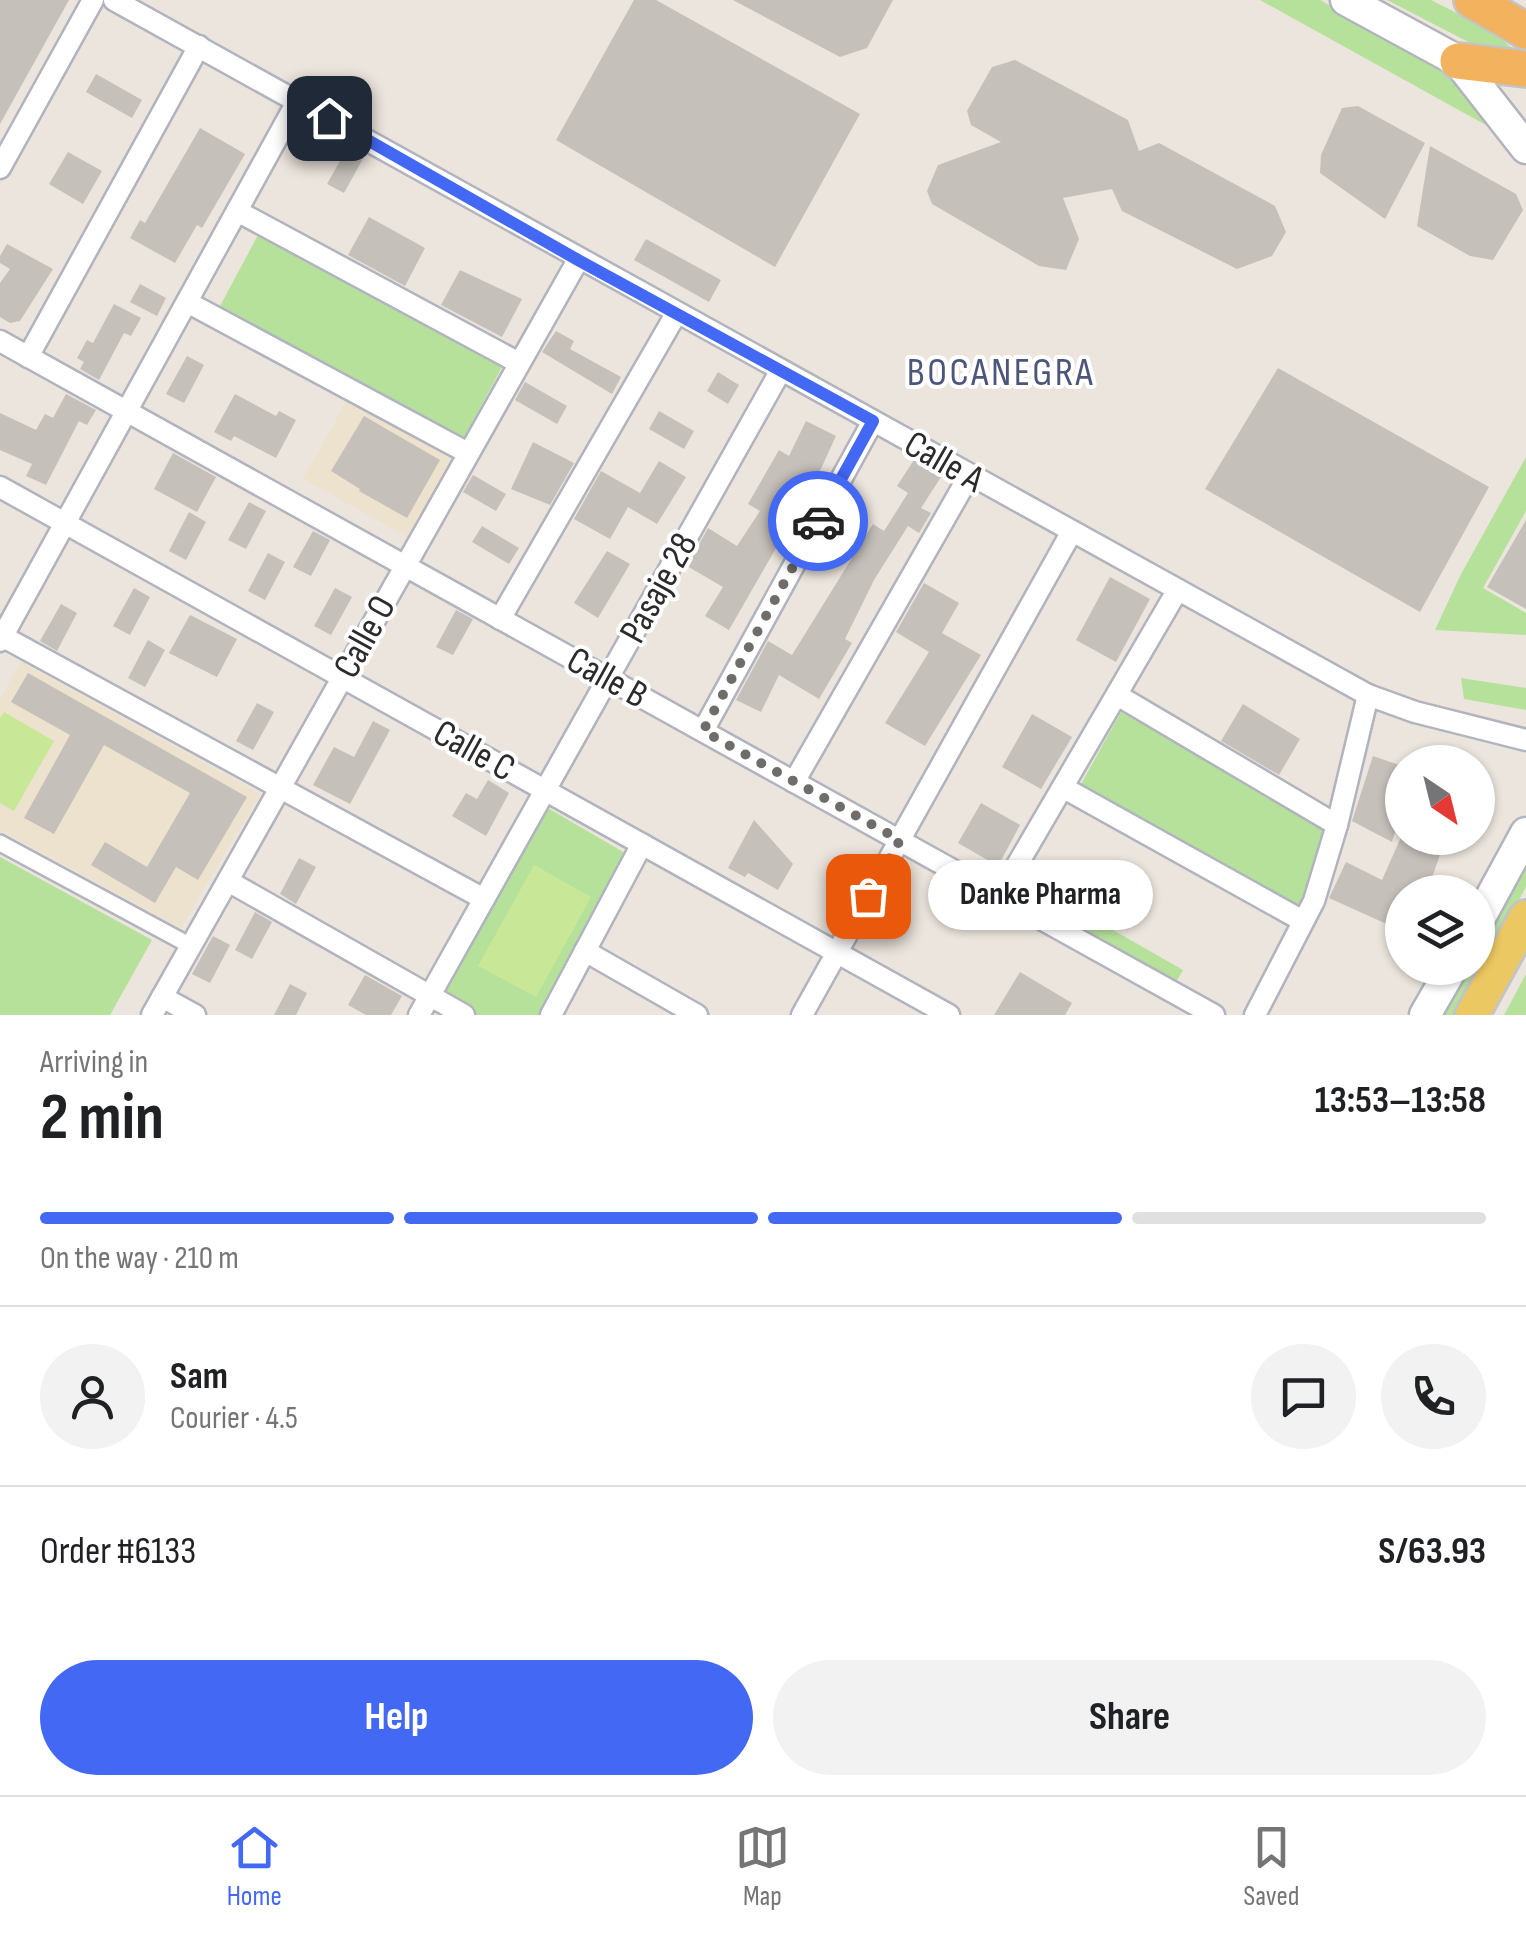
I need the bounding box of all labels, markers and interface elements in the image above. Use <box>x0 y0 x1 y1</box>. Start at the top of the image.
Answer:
pin <box>287 76 372 161</box>
icon: home <box>302 91 357 146</box>
district label: BOCANEGRA <box>907 349 1095 397</box>
street label: Calle A <box>896 421 992 503</box>
courier <box>768 471 868 571</box>
icon: car <box>791 494 846 549</box>
street label: Pasaje 28 <box>611 525 707 651</box>
street label: Calle O <box>324 588 406 686</box>
street label: Calle B <box>559 638 655 718</box>
street label: Calle C <box>425 710 523 792</box>
north arrow <box>1385 745 1495 855</box>
map controls <box>1385 745 1495 985</box>
pin <box>826 854 911 939</box>
callout: Danke Pharma <box>928 861 1153 931</box>
icon: bag <box>841 869 896 924</box>
text: Danke Pharma <box>960 875 1121 914</box>
button: layers <box>1385 875 1495 985</box>
text: Arriving in <box>40 1043 148 1082</box>
text: 13:53–13:58 <box>1315 1078 1486 1123</box>
text: 2 min <box>40 1080 164 1158</box>
text: On the way · 210 m <box>40 1239 239 1278</box>
button: person <box>40 1344 145 1449</box>
button: chat <box>1251 1344 1356 1449</box>
button: phone <box>1381 1344 1486 1449</box>
text: Sam <box>170 1354 228 1399</box>
text: Courier · 4.5 <box>170 1399 298 1438</box>
text: Order #6133 <box>40 1529 196 1574</box>
text: S/63.93 <box>1378 1529 1486 1574</box>
button: Help <box>40 1660 753 1775</box>
button: Share <box>773 1660 1486 1775</box>
tab: Home <box>227 1820 282 1913</box>
tab: Map <box>735 1820 790 1913</box>
tab: Saved <box>1243 1820 1299 1913</box>

